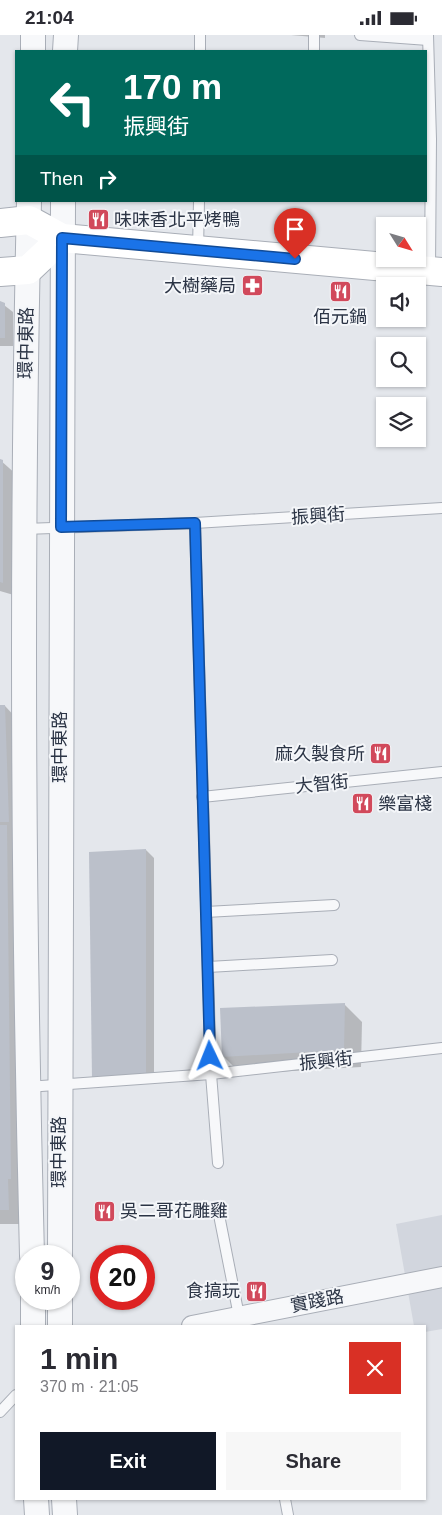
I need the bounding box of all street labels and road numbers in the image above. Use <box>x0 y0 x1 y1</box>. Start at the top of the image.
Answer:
street label: 環中東路 <box>15 307 37 379</box>
street label: 振興街 <box>290 504 346 528</box>
street label: 環中東路 <box>50 711 70 783</box>
street label: 大智街 <box>294 771 350 797</box>
street label: 振興街 <box>298 1048 354 1074</box>
street label: 環中東路 <box>49 1116 69 1188</box>
street label: 實踐路 <box>289 1286 345 1316</box>

